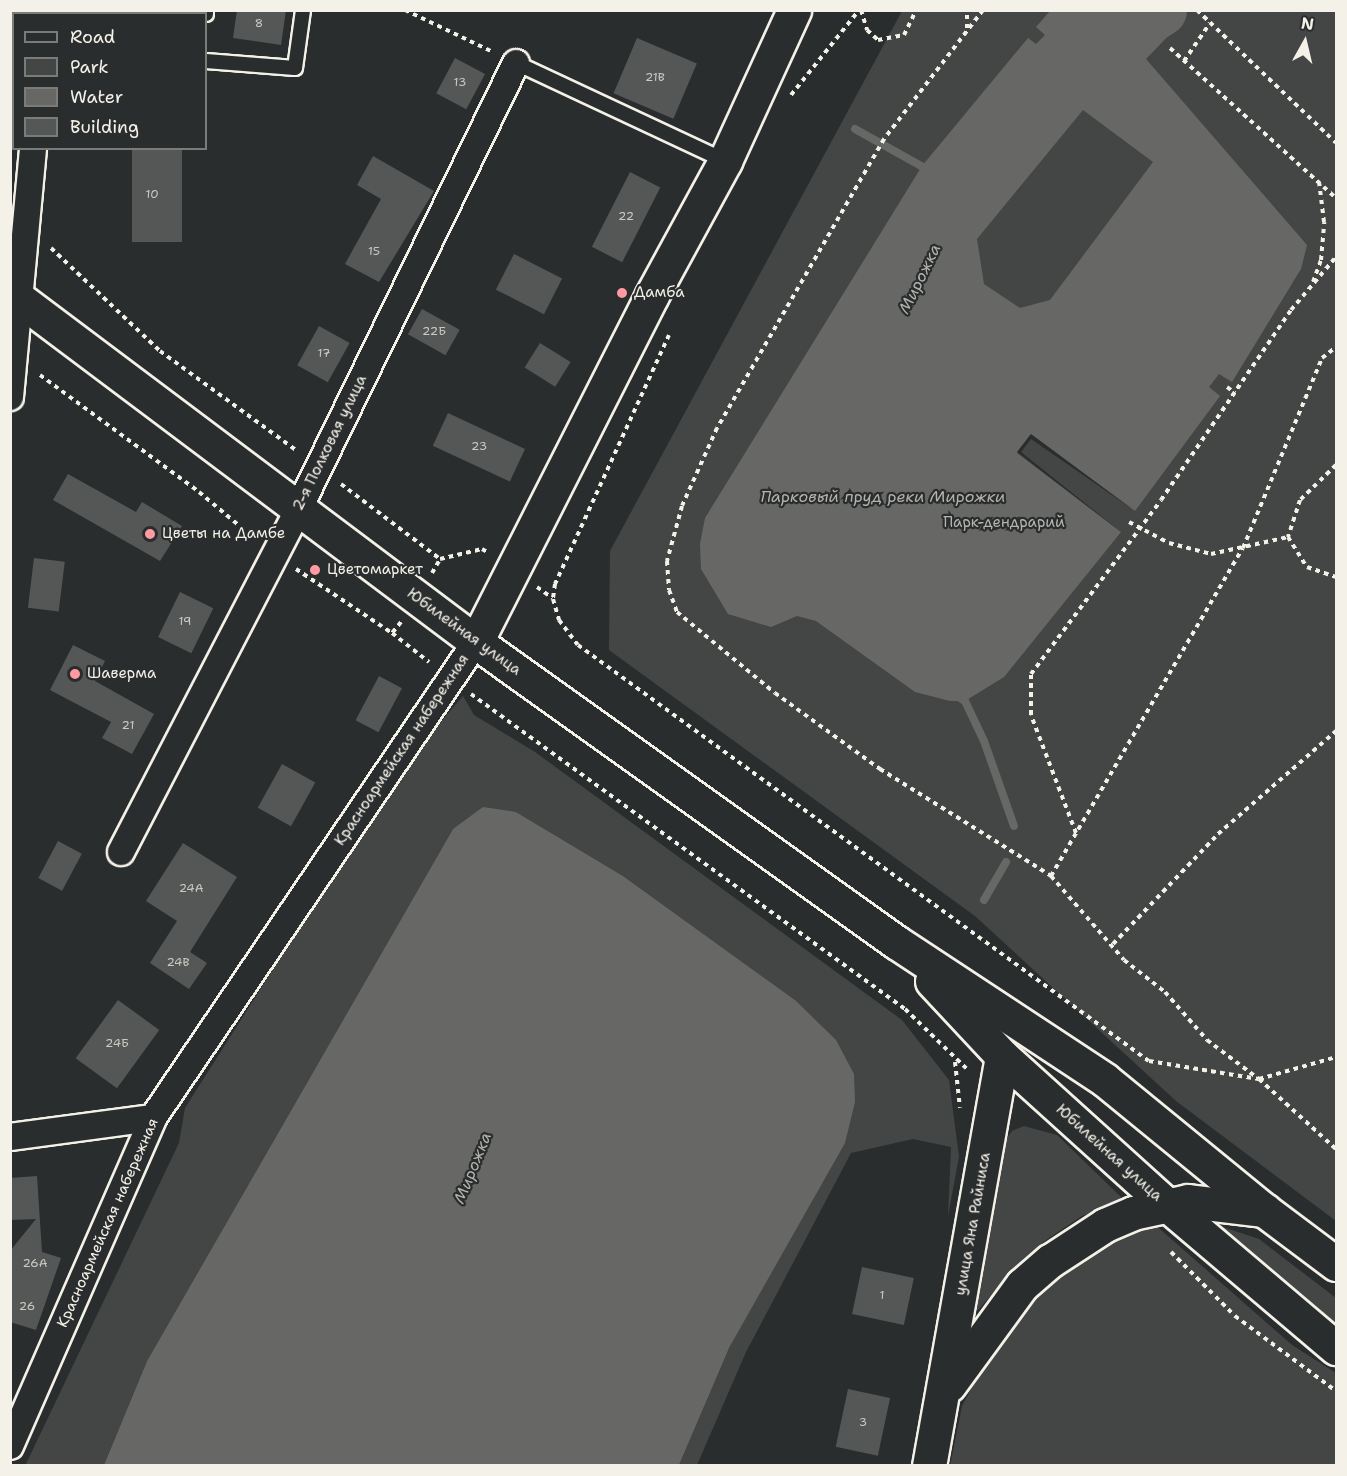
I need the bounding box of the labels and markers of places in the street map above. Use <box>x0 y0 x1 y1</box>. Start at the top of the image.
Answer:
place label: Дамба <box>634 284 685 302</box>
marker: Дамба <box>615 286 629 300</box>
place label: Цветы на Дамбе <box>162 525 285 543</box>
marker: Цветы на Дамбе <box>143 527 157 541</box>
place label: Цветомаркет <box>327 561 423 579</box>
marker: Цветомаркет <box>308 563 322 577</box>
place label: Шаверма <box>87 665 156 683</box>
marker: Шаверма <box>68 667 82 681</box>

